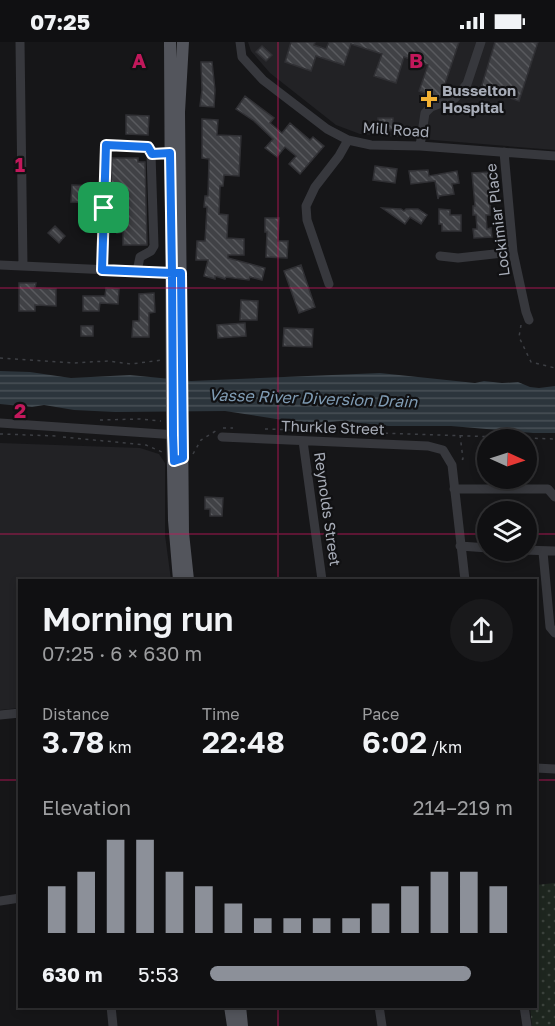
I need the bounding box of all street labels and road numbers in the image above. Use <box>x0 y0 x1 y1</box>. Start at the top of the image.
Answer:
street label: Mill Road <box>362 118 430 140</box>
street label: Lockimiar Place <box>481 162 513 277</box>
street label: Thurkle Street <box>281 416 385 438</box>
street label: Reynolds Street <box>311 451 345 567</box>

